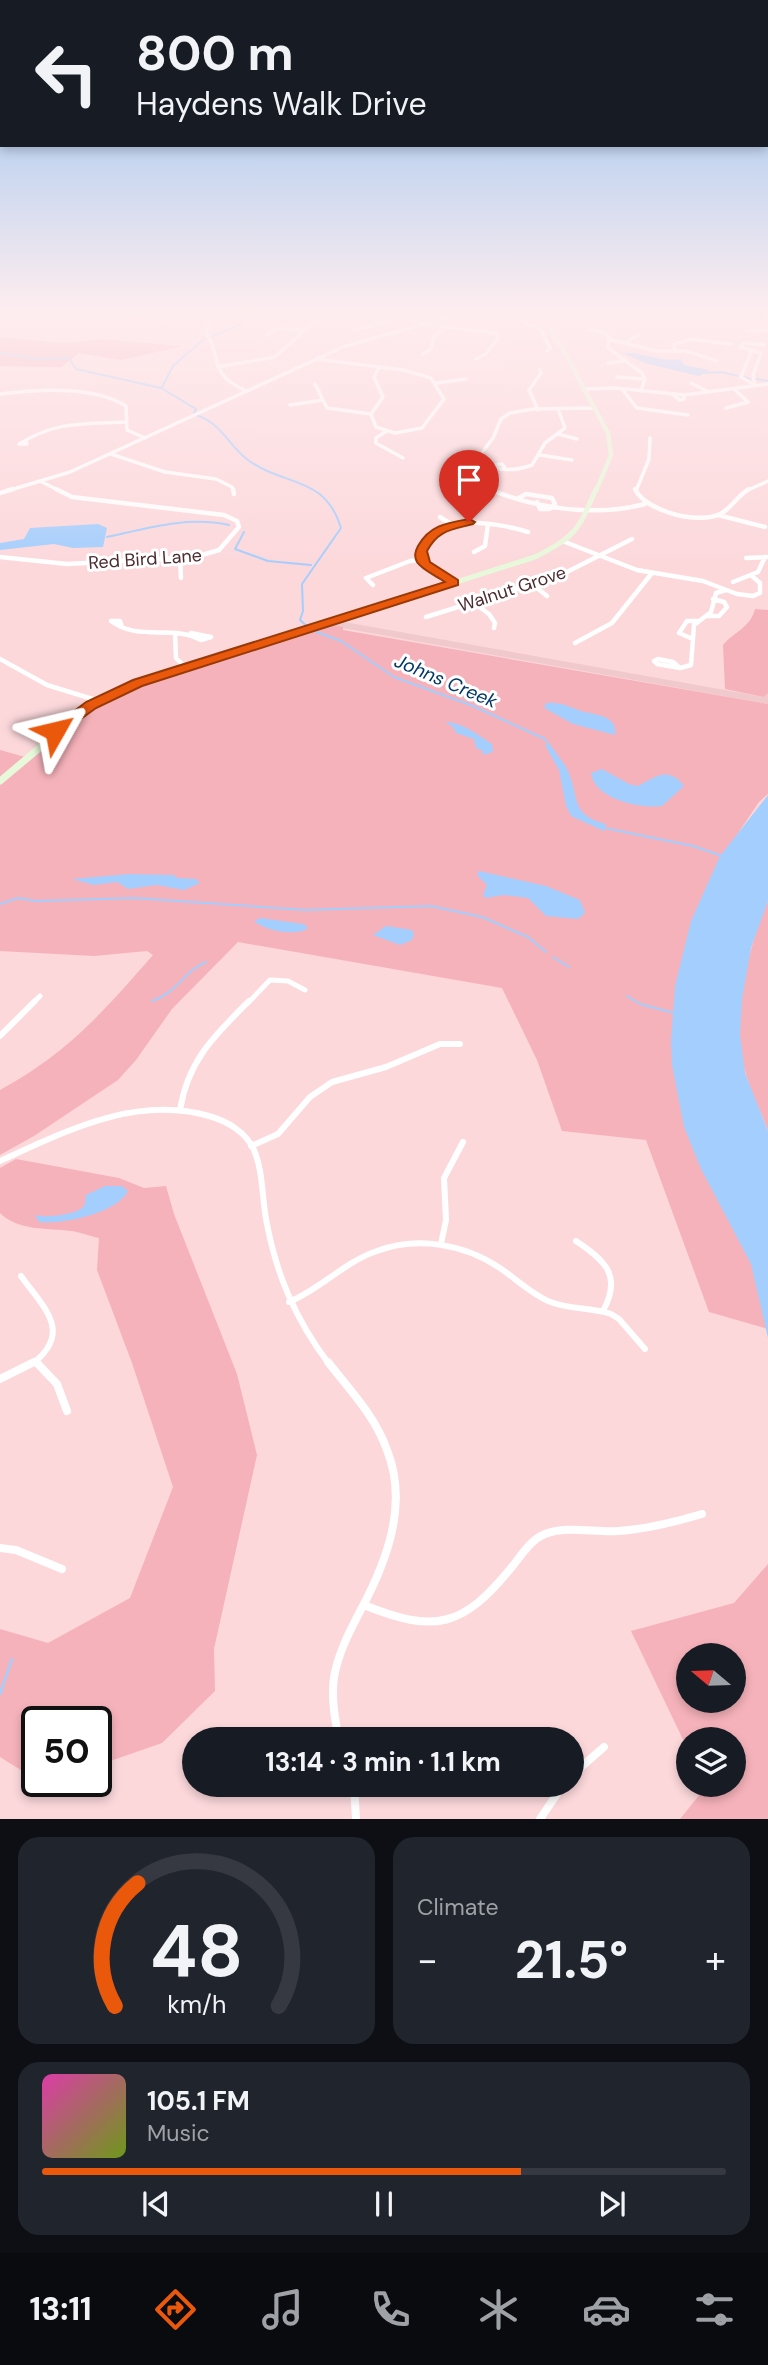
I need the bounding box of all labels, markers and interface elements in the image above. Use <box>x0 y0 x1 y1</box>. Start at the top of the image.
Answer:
text: 800 m <box>136 21 294 85</box>
icon: left <box>21 28 112 119</box>
text: Haydens Walk Drive <box>136 83 427 125</box>
pin <box>439 450 499 522</box>
icon: arrive <box>450 461 488 499</box>
street label: Red Bird Lane <box>87 543 203 575</box>
street label: Walnut Grove <box>455 560 569 618</box>
water label: Johns Creek <box>391 648 501 714</box>
position arrow <box>18 694 92 768</box>
north arrow <box>676 1643 746 1713</box>
map controls <box>676 1643 746 1797</box>
speed limit sign: 50 <box>21 1706 112 1797</box>
button: layers <box>676 1727 746 1797</box>
text: 13:14 · 3 min · 1.1 km <box>265 1745 501 1779</box>
text: Climate <box>417 1892 499 1922</box>
text: 48 <box>150 1905 243 2000</box>
text: 21.5° <box>515 1926 628 1994</box>
text: − <box>417 1935 438 1985</box>
text: + <box>705 1935 726 1985</box>
text: km/h <box>167 1988 226 2021</box>
text: 105.1 FM <box>147 2084 250 2118</box>
text: Music <box>147 2118 210 2148</box>
icon: previous <box>137 2185 175 2223</box>
icon: pause <box>365 2185 403 2223</box>
icon: next <box>593 2185 631 2223</box>
icon: directions <box>151 2285 200 2334</box>
icon: music <box>258 2285 307 2334</box>
icon: phone <box>366 2285 415 2334</box>
icon: climate <box>474 2285 523 2334</box>
icon: car <box>582 2285 631 2334</box>
icon: filters <box>690 2285 739 2334</box>
text: 13:11 <box>29 2288 92 2330</box>

